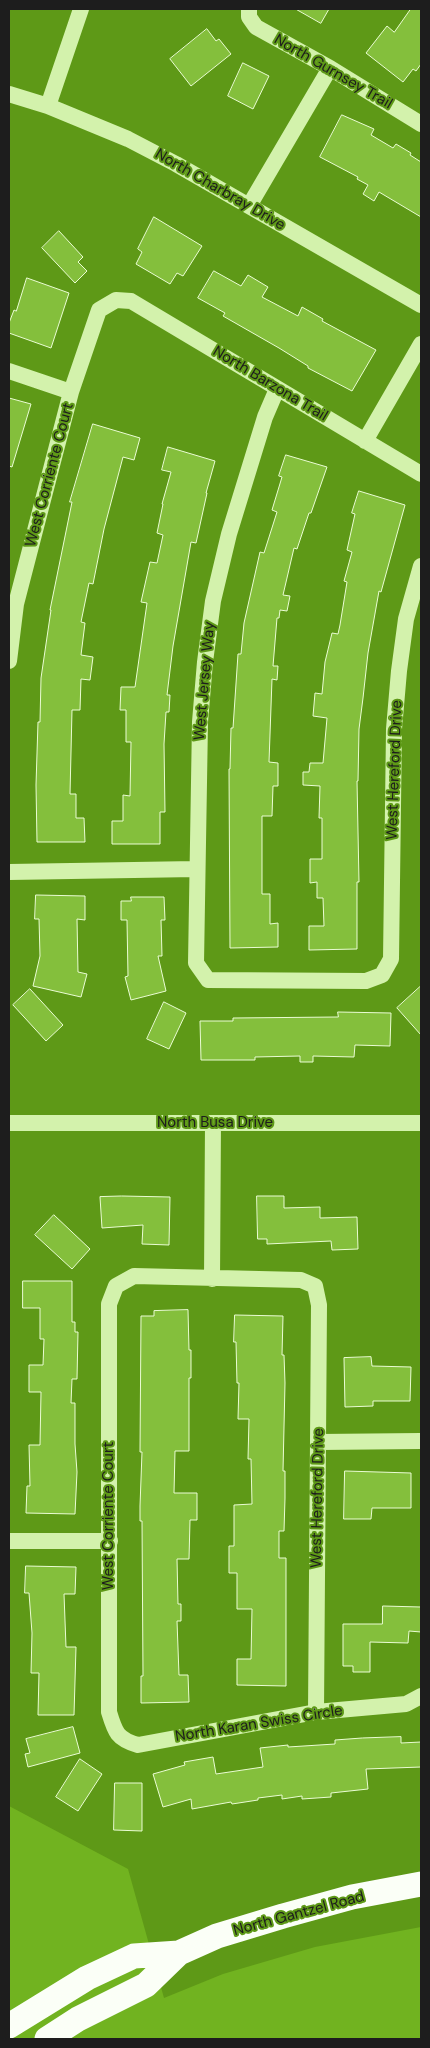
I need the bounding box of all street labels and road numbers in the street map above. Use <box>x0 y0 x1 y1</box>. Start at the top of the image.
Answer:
street label: North Gurnsey Trail <box>271 31 395 113</box>
street label: North Charbray Drive <box>152 145 288 235</box>
street label: North Barzona Trail <box>209 343 331 425</box>
street label: West Corriente Court <box>22 401 78 549</box>
street label: West Jersey Way <box>191 621 219 741</box>
street label: West Hereford Drive <box>384 700 406 840</box>
street label: North Busa Drive <box>157 1114 273 1132</box>
street label: West Hereford Drive <box>308 1428 328 1568</box>
street label: West Corriente Court <box>100 1442 118 1590</box>
street label: North Karan Swiss Circle <box>174 1702 344 1746</box>
street label: North Gantzel Road <box>231 1888 367 1940</box>

